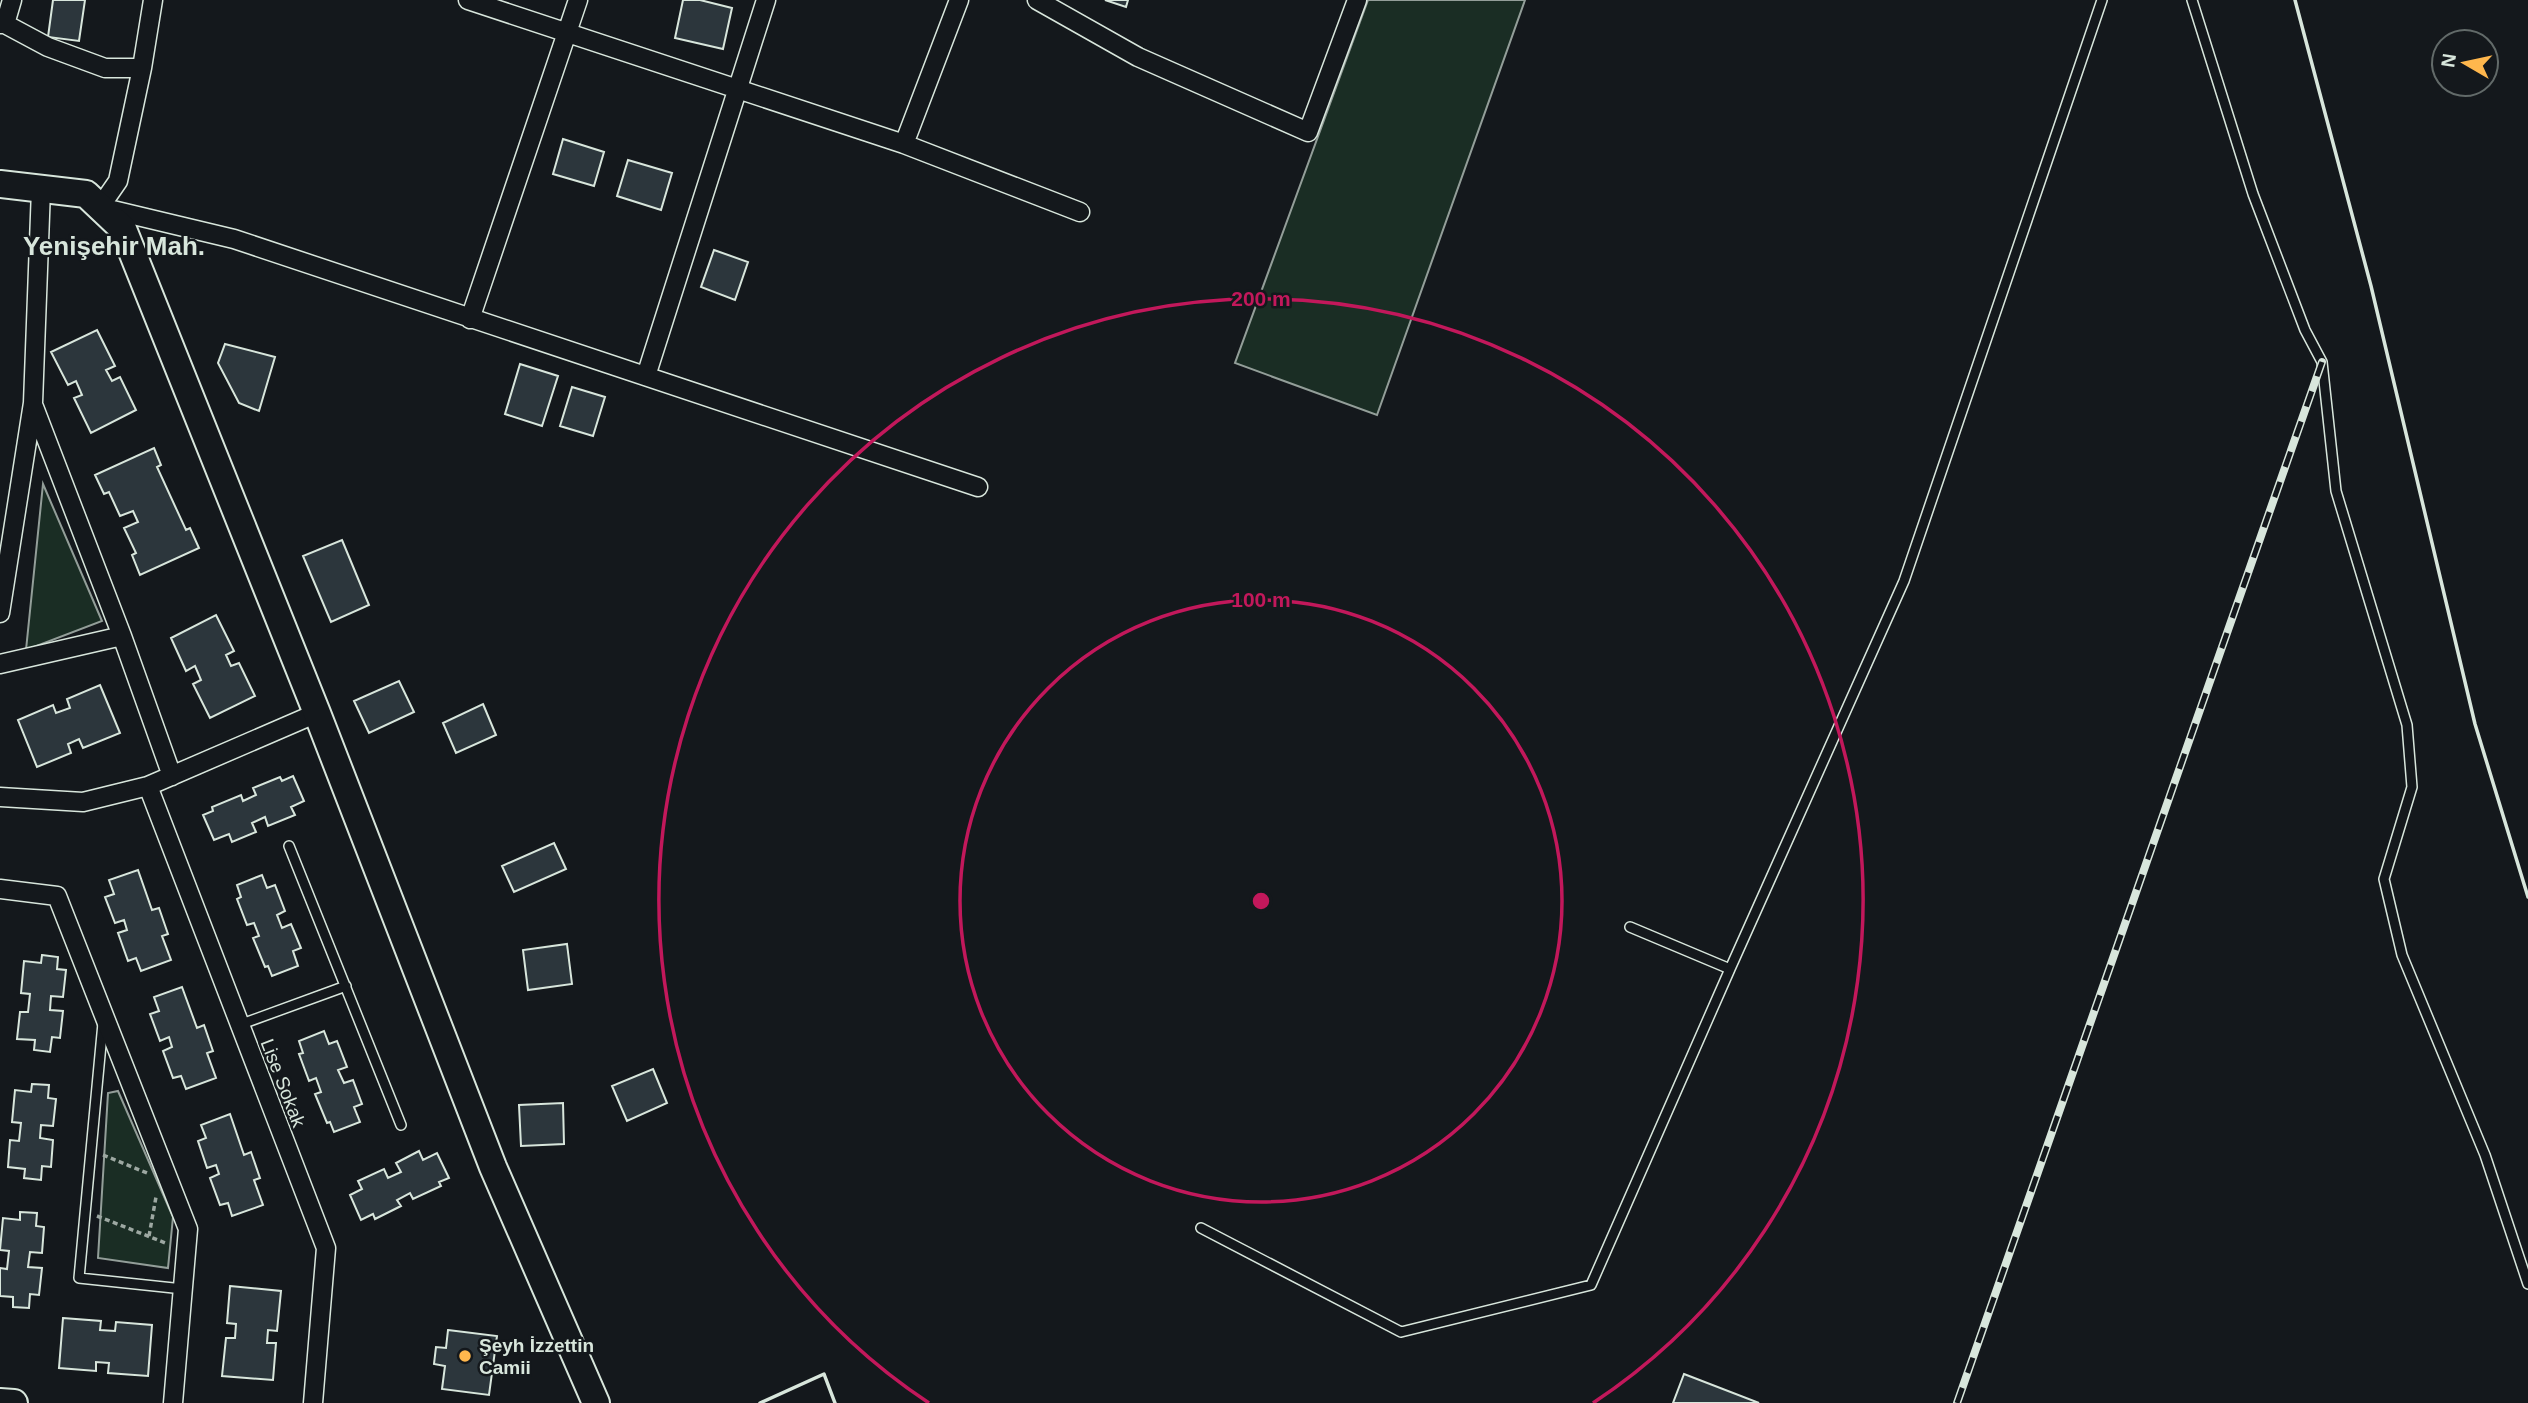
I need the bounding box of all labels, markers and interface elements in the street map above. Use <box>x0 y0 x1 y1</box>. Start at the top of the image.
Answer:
north arrow <box>2430 28 2500 98</box>
text: N <box>2437 52 2460 69</box>
district label: Yenişehir Mah. <box>23 231 205 261</box>
text: 200 m <box>1231 287 1291 310</box>
text: 100 m <box>1231 588 1291 611</box>
centre of rings <box>1249 889 1273 913</box>
street label: Lise Sokak <box>257 1036 310 1131</box>
place label: Şeyh İzzettin Camii <box>479 1335 594 1378</box>
marker: Şeyh İzzettin Camii <box>457 1348 473 1364</box>

